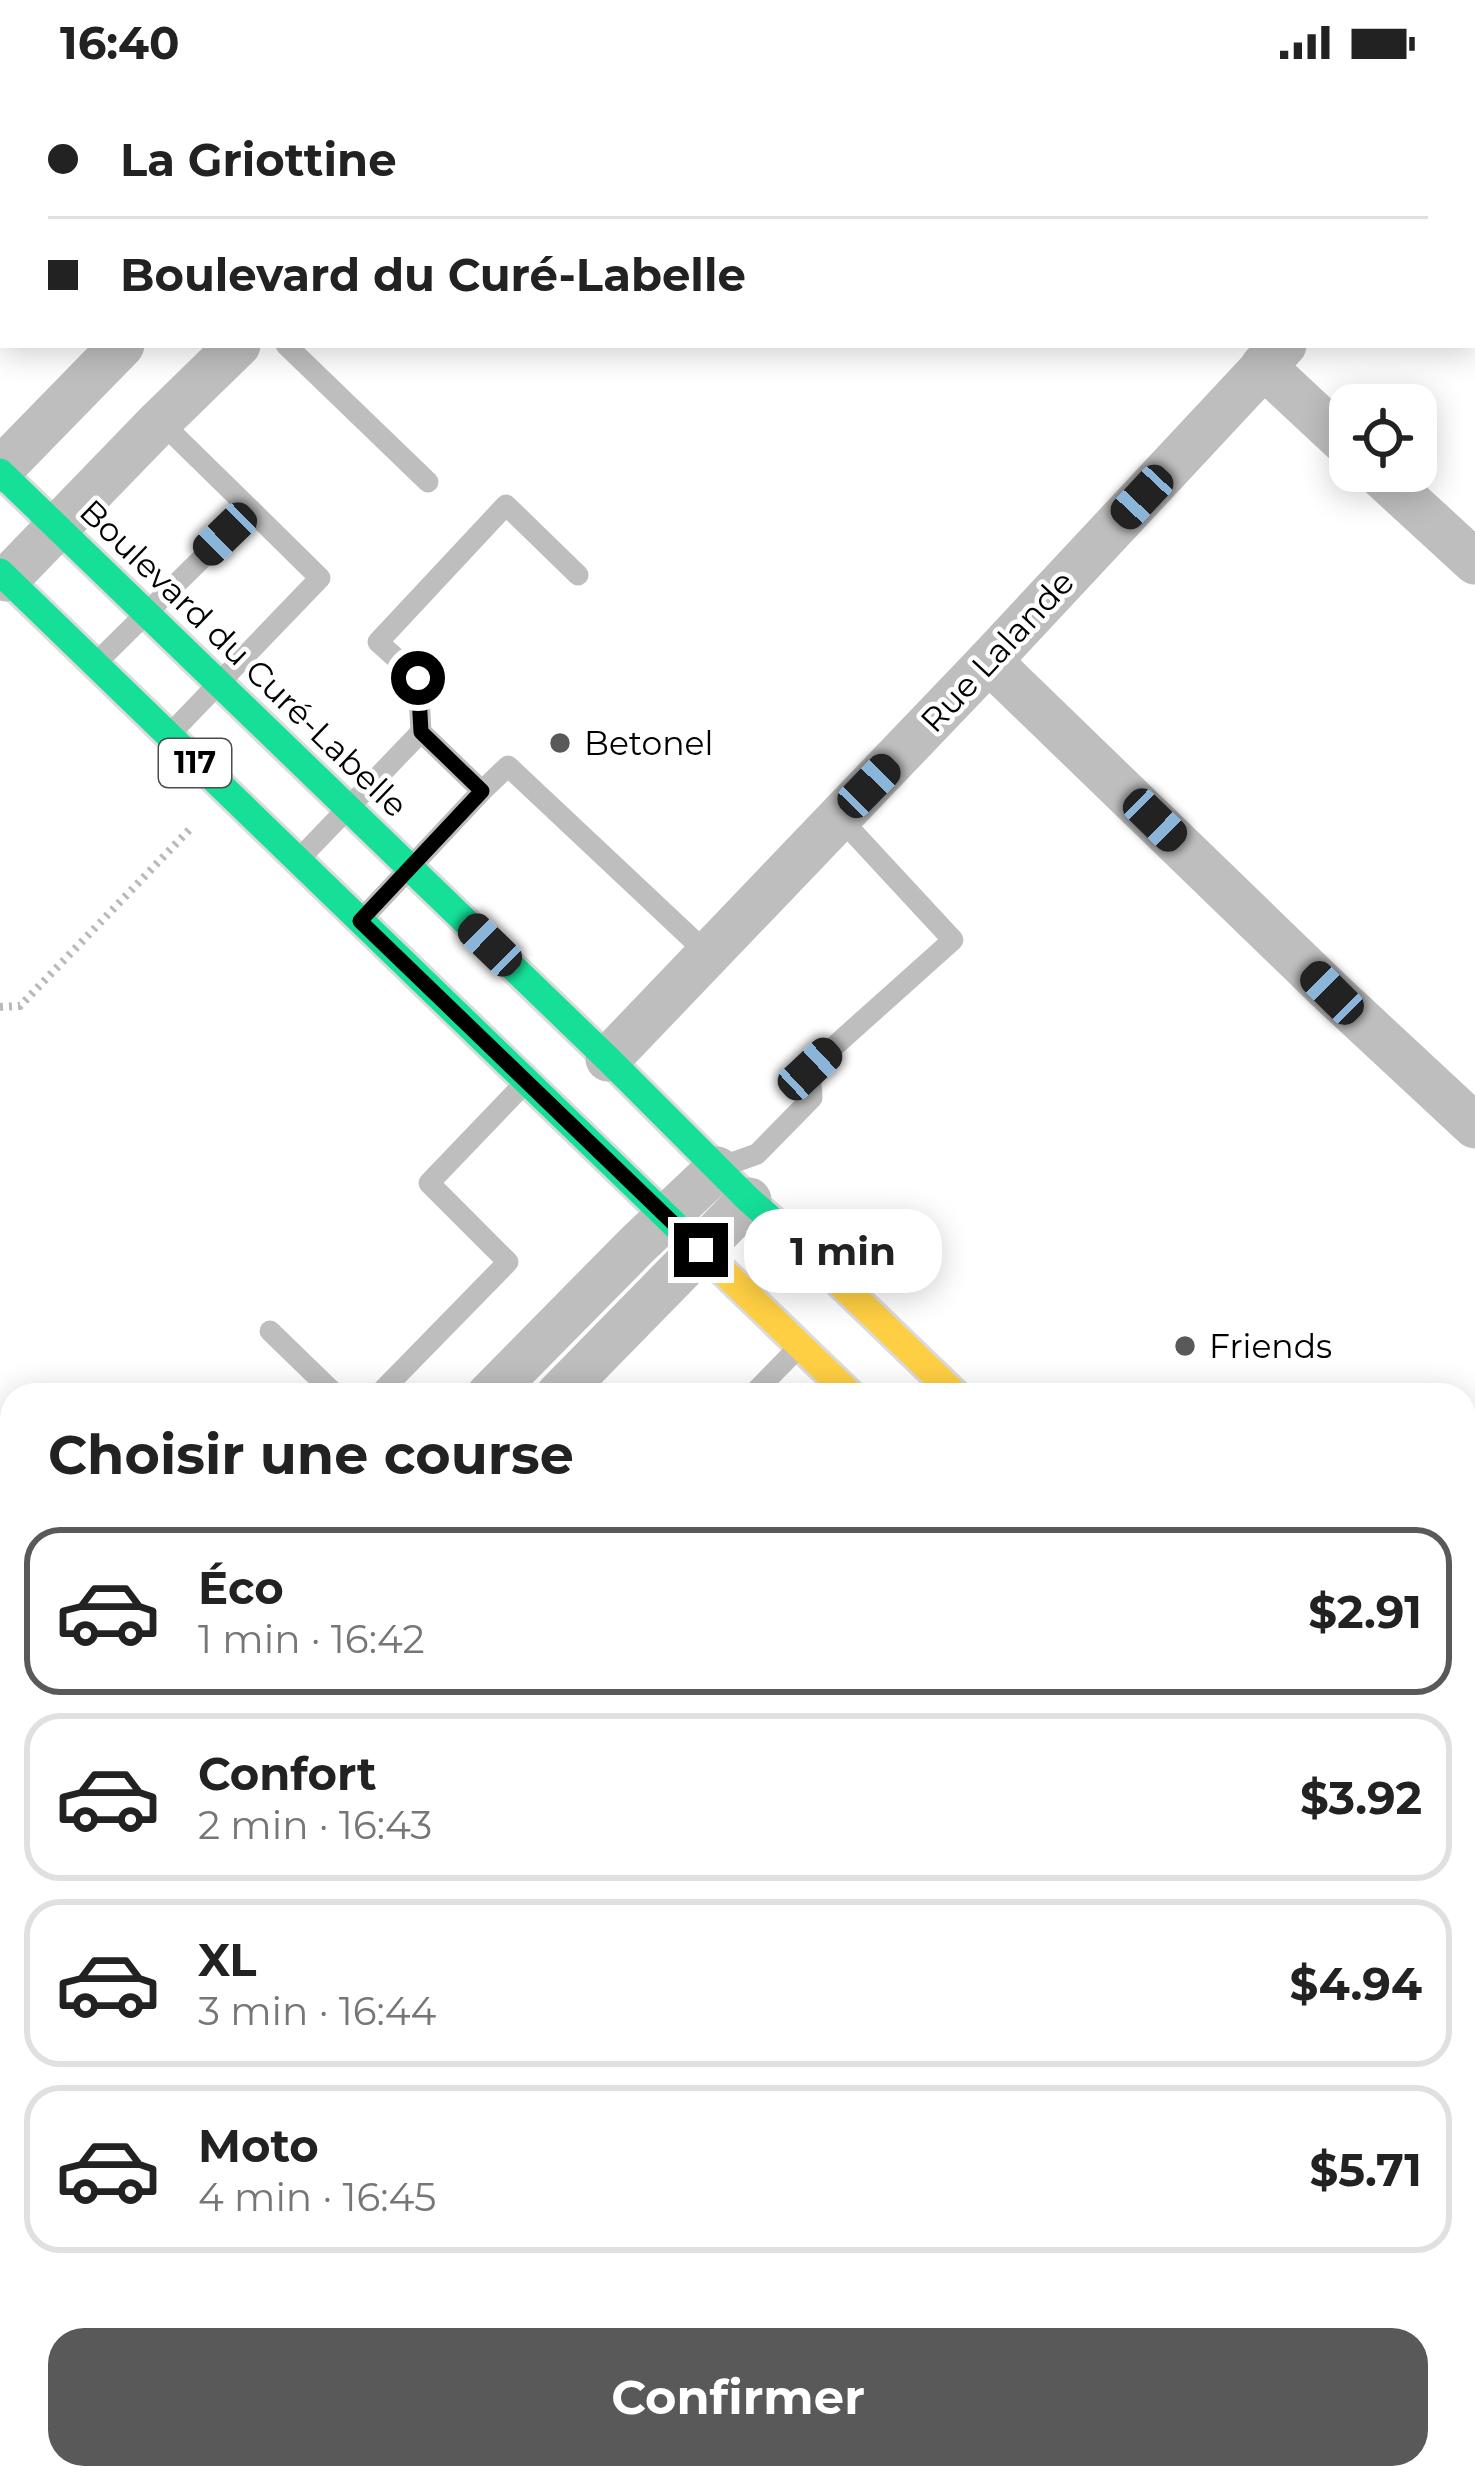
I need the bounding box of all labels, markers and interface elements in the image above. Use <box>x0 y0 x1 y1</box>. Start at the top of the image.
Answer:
text: 16:40 <box>60 15 180 70</box>
text: La Griottine <box>120 132 397 187</box>
text: Boulevard du Curé-Labelle <box>120 247 746 302</box>
map controls <box>1329 384 1437 492</box>
button: locate <box>1329 384 1437 492</box>
car <box>1104 458 1180 536</box>
street label: Boulevard du Curé-Labelle <box>72 491 416 825</box>
car <box>187 496 263 572</box>
street label: Rue Lalande <box>912 562 1082 740</box>
route start <box>391 651 445 705</box>
place label: Betonel <box>584 723 713 763</box>
marker: Betonel <box>547 730 573 756</box>
road number: 117 <box>159 739 231 787</box>
car <box>831 748 907 824</box>
car <box>1117 782 1193 858</box>
car <box>452 907 528 983</box>
car <box>1294 955 1370 1031</box>
car <box>771 1031 849 1107</box>
callout: 1 min <box>743 1208 941 1292</box>
route end <box>674 1223 728 1277</box>
text: 1 min <box>790 1227 896 1275</box>
place label: Friends <box>1209 1326 1332 1366</box>
marker: Friends <box>1172 1333 1198 1359</box>
text: Choisir une course <box>48 1422 574 1488</box>
icon: car <box>54 1557 162 1665</box>
text: Éco <box>198 1560 284 1615</box>
text: $2.91 <box>1308 1584 1422 1639</box>
text: 1 min · 16:42 <box>198 1615 425 1663</box>
icon: car <box>54 1743 162 1851</box>
text: Confort <box>198 1746 377 1801</box>
text: $3.92 <box>1300 1770 1422 1825</box>
text: 2 min · 16:43 <box>198 1801 432 1849</box>
icon: car <box>54 1929 162 2037</box>
text: XL <box>198 1932 256 1987</box>
text: $4.94 <box>1289 1956 1422 2011</box>
text: 3 min · 16:44 <box>198 1987 436 2035</box>
icon: car <box>54 2115 162 2223</box>
text: Moto <box>198 2118 319 2173</box>
text: $5.71 <box>1309 2142 1422 2197</box>
text: 4 min · 16:45 <box>198 2173 436 2221</box>
button: Confirmer <box>48 2328 1428 2466</box>

